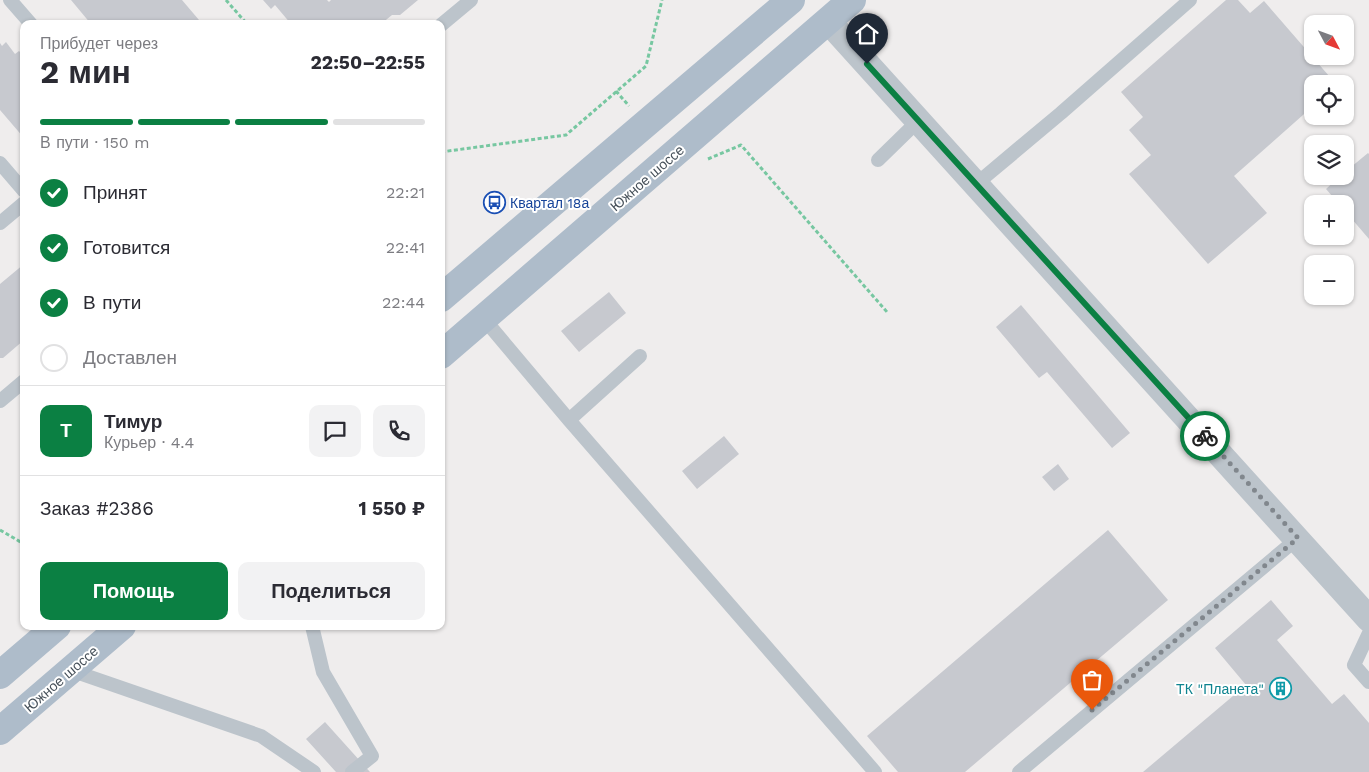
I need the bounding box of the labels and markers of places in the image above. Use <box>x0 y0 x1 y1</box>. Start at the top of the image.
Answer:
pin <box>846 13 888 64</box>
bus stop icon: Квартал 18а <box>482 191 506 215</box>
place label: Квартал 18а <box>510 195 589 211</box>
pin <box>1071 659 1113 710</box>
building icon: ТК "Планета" <box>1268 677 1292 701</box>
place label: ТК "Планета" <box>1176 681 1264 697</box>

